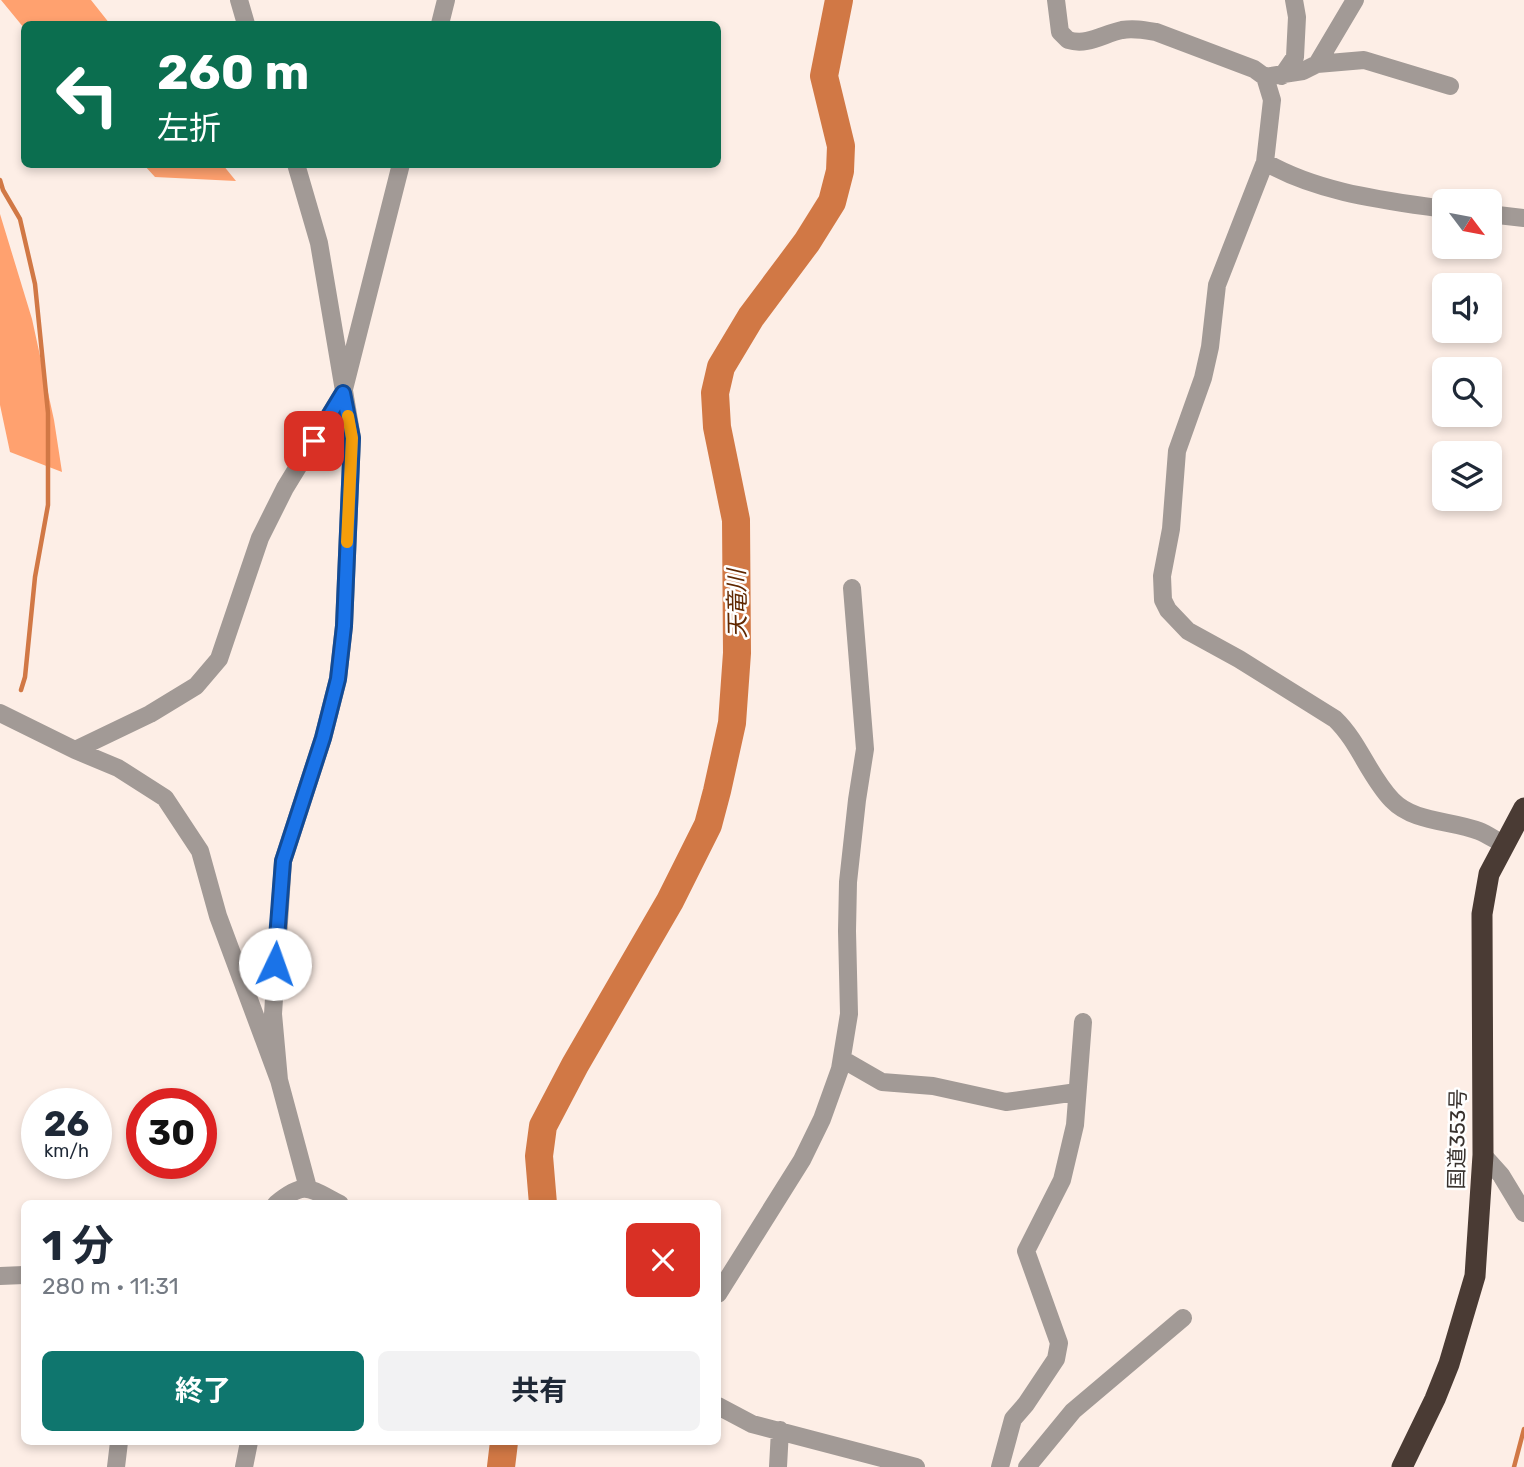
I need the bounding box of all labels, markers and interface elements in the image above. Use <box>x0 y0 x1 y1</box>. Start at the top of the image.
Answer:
text: 260 m <box>157 43 309 101</box>
icon: left <box>42 49 133 140</box>
text: 左折 <box>157 109 221 147</box>
north arrow <box>1432 189 1502 259</box>
map controls <box>1432 189 1502 511</box>
button: sound <box>1432 273 1502 343</box>
button: search <box>1432 357 1502 427</box>
pin <box>284 411 344 471</box>
icon: arrive <box>295 422 333 460</box>
button: layers <box>1432 441 1502 511</box>
water label: 天竜川 <box>722 566 752 639</box>
position arrow <box>238 927 312 1001</box>
speed limit sign: 30 <box>126 1088 217 1179</box>
street label: 国道353号 <box>1444 1088 1470 1190</box>
text: 26 <box>44 1103 89 1145</box>
text: km/h <box>44 1140 89 1162</box>
text: 1 分 <box>42 1221 114 1271</box>
button: close <box>626 1223 700 1297</box>
text: 280 m · 11:31 <box>42 1272 179 1300</box>
button: 終了 <box>42 1351 364 1431</box>
button: 共有 <box>378 1351 700 1431</box>

